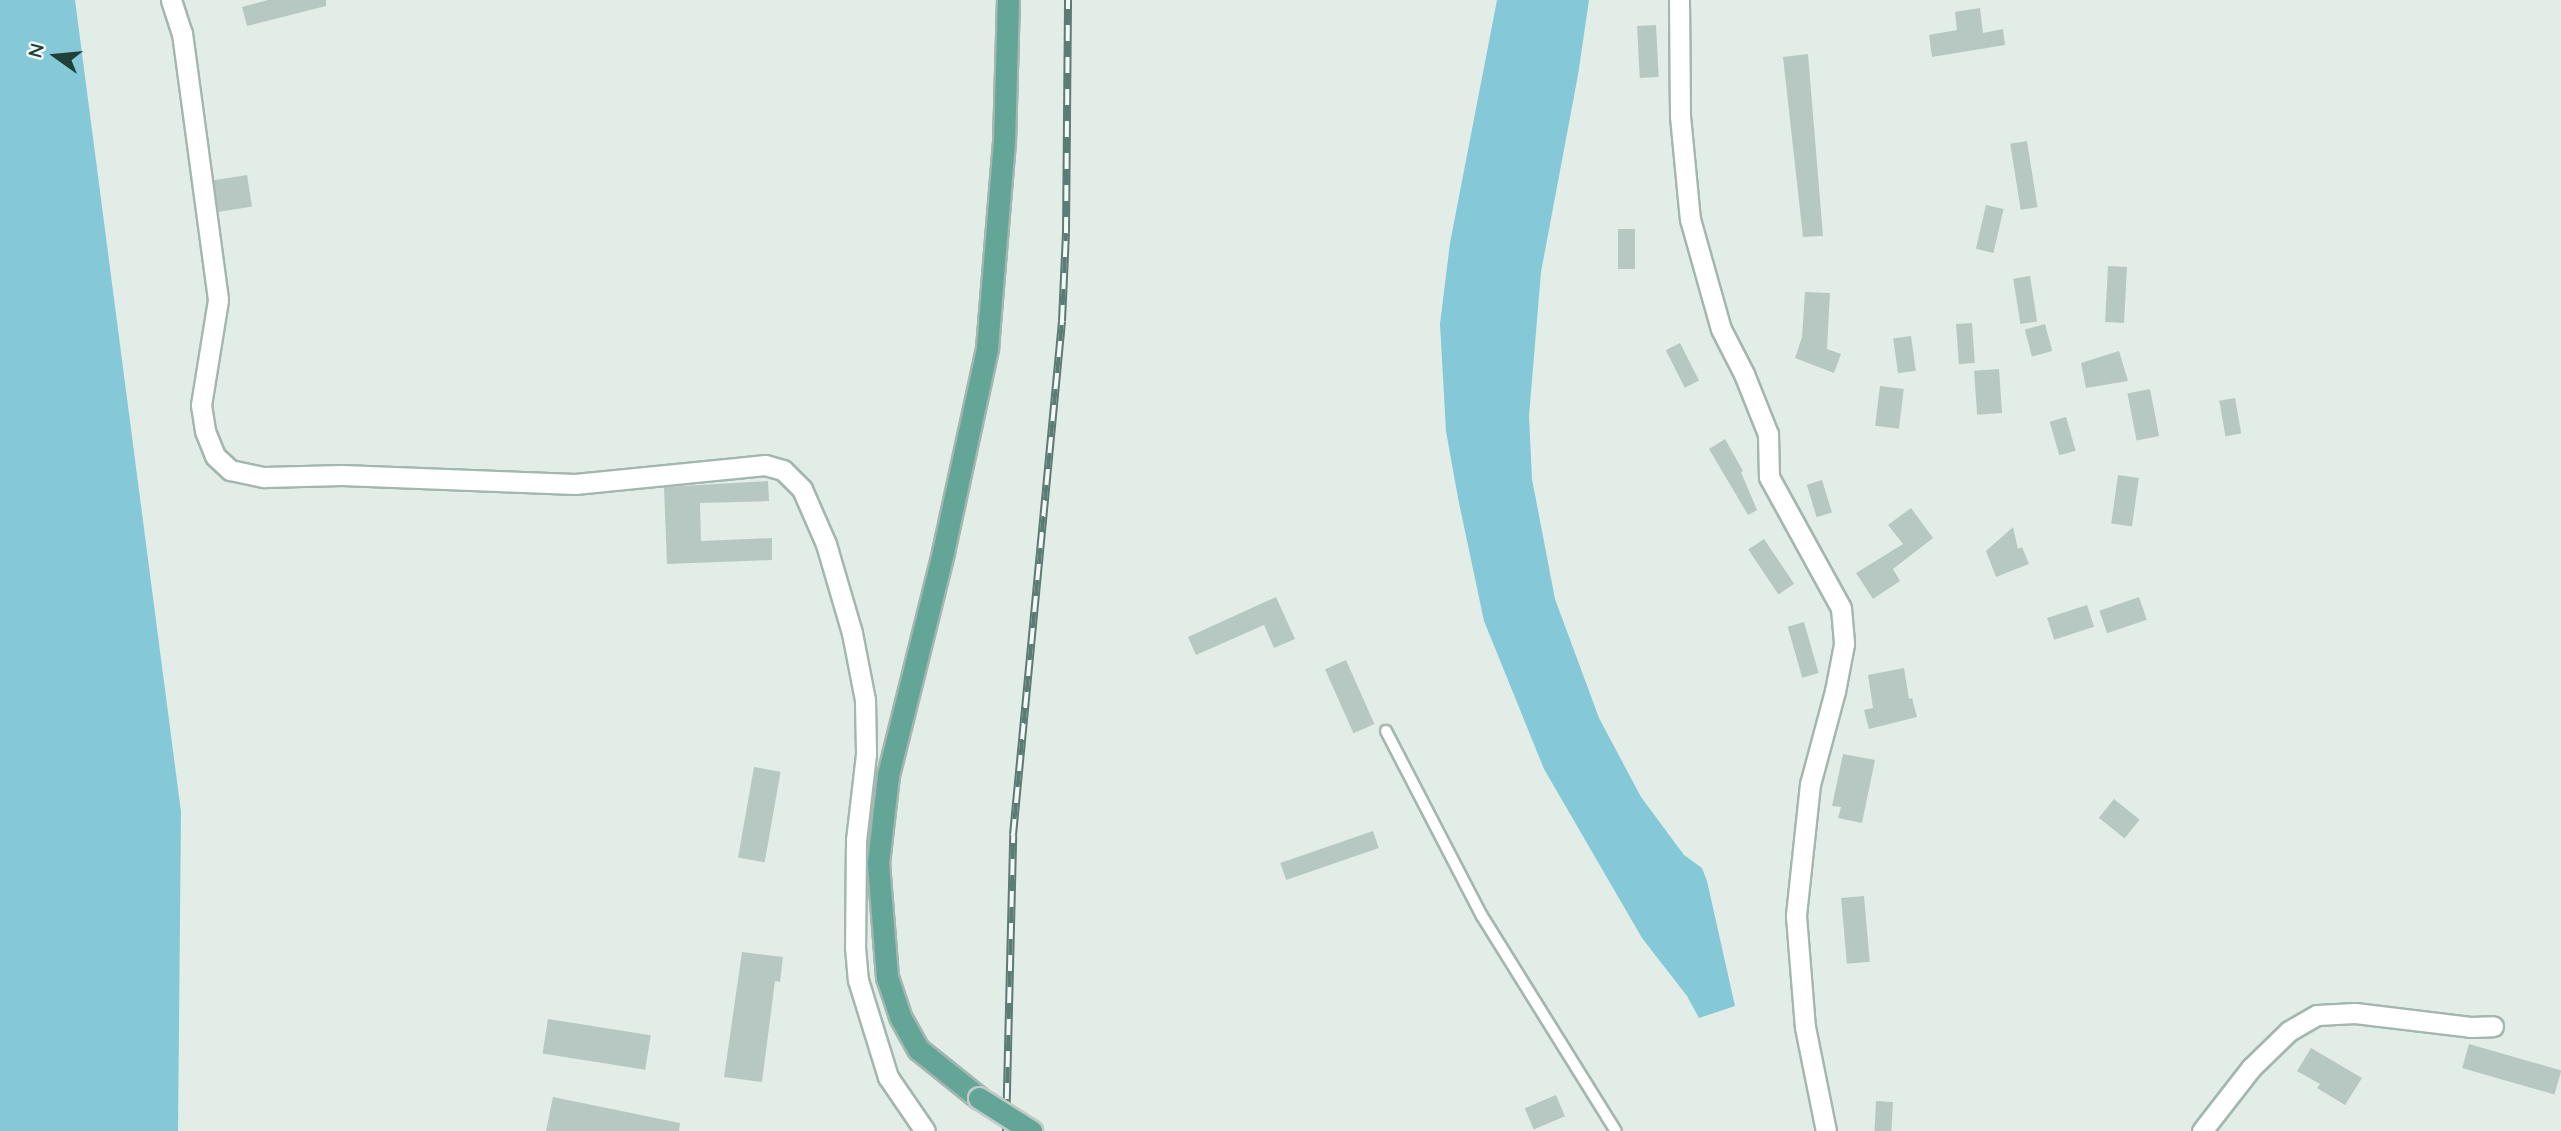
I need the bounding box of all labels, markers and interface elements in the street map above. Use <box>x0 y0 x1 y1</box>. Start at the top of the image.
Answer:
north arrow <box>21 21 91 91</box>
text: N <box>22 41 49 60</box>

